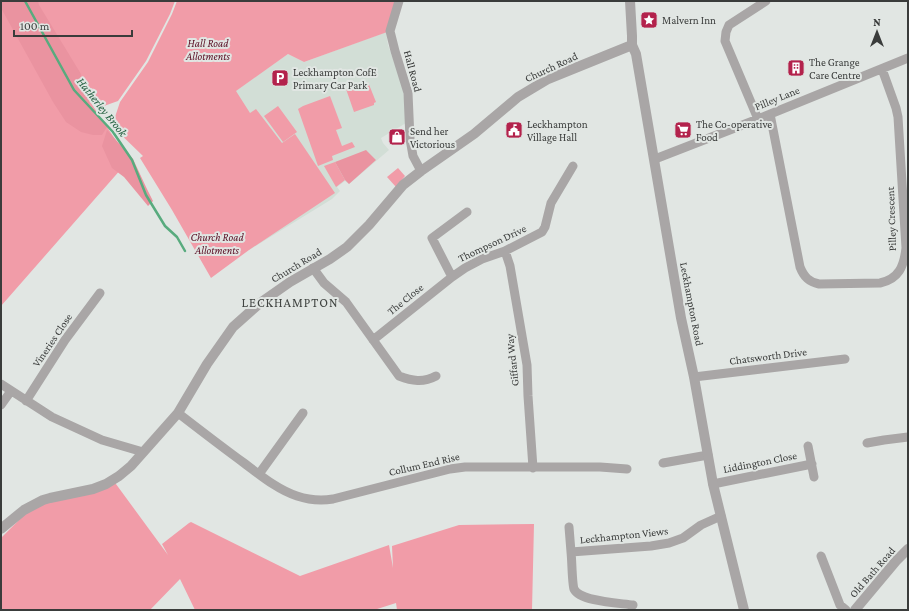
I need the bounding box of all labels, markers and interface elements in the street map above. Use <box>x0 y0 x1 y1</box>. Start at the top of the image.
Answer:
place icon: Malvern Inn <box>639 10 659 30</box>
scale bar <box>14 12 132 38</box>
north arrow <box>857 12 897 52</box>
place label: Malvern Inn <box>662 14 716 26</box>
text: N <box>873 16 881 28</box>
text: 100 m <box>20 19 50 33</box>
park label: Hall Road Allotments <box>185 37 231 62</box>
street label: Hall Road <box>402 49 424 93</box>
street label: Church Road <box>523 49 579 84</box>
place label: The Grange Care Centre <box>809 56 861 81</box>
building icon: The Grange Care Centre <box>786 58 806 78</box>
place label: Leckhampton CofE Primary Car Park <box>293 66 377 92</box>
parking icon: Leckhampton CofE Primary Car Park <box>270 68 290 88</box>
water label: Hatherley Brook <box>74 75 131 140</box>
street label: Pilley Lane <box>753 83 802 113</box>
place label: Leckhampton Village Hall <box>527 118 588 144</box>
place label: The Co-operative Food <box>696 118 772 143</box>
public building icon: Leckhampton Village Hall <box>504 120 524 140</box>
supermarket icon: The Co-operative Food <box>673 120 693 140</box>
place label: Send her Victorious <box>410 125 455 150</box>
shop icon: Send her Victorious <box>387 127 407 147</box>
street label: Pilley Crescent <box>884 186 899 251</box>
street label: Thompson Drive <box>456 222 528 265</box>
park label: Church Road Allotments <box>190 231 244 256</box>
street label: Church Road <box>269 245 324 285</box>
street label: Leckhampton Road <box>677 261 706 347</box>
street label: The Close <box>385 281 426 317</box>
district label: LECKHAMPTON <box>241 295 339 310</box>
street label: Vineries Close <box>30 311 74 369</box>
street label: Giffard Way <box>503 332 522 387</box>
street label: Chatsworth Drive <box>728 345 808 367</box>
street label: Liddington Close <box>722 449 798 476</box>
street label: Collum End Rise <box>387 450 461 478</box>
street label: Leckhampton Views <box>579 524 669 547</box>
street label: Old Bath Road <box>847 544 897 600</box>

